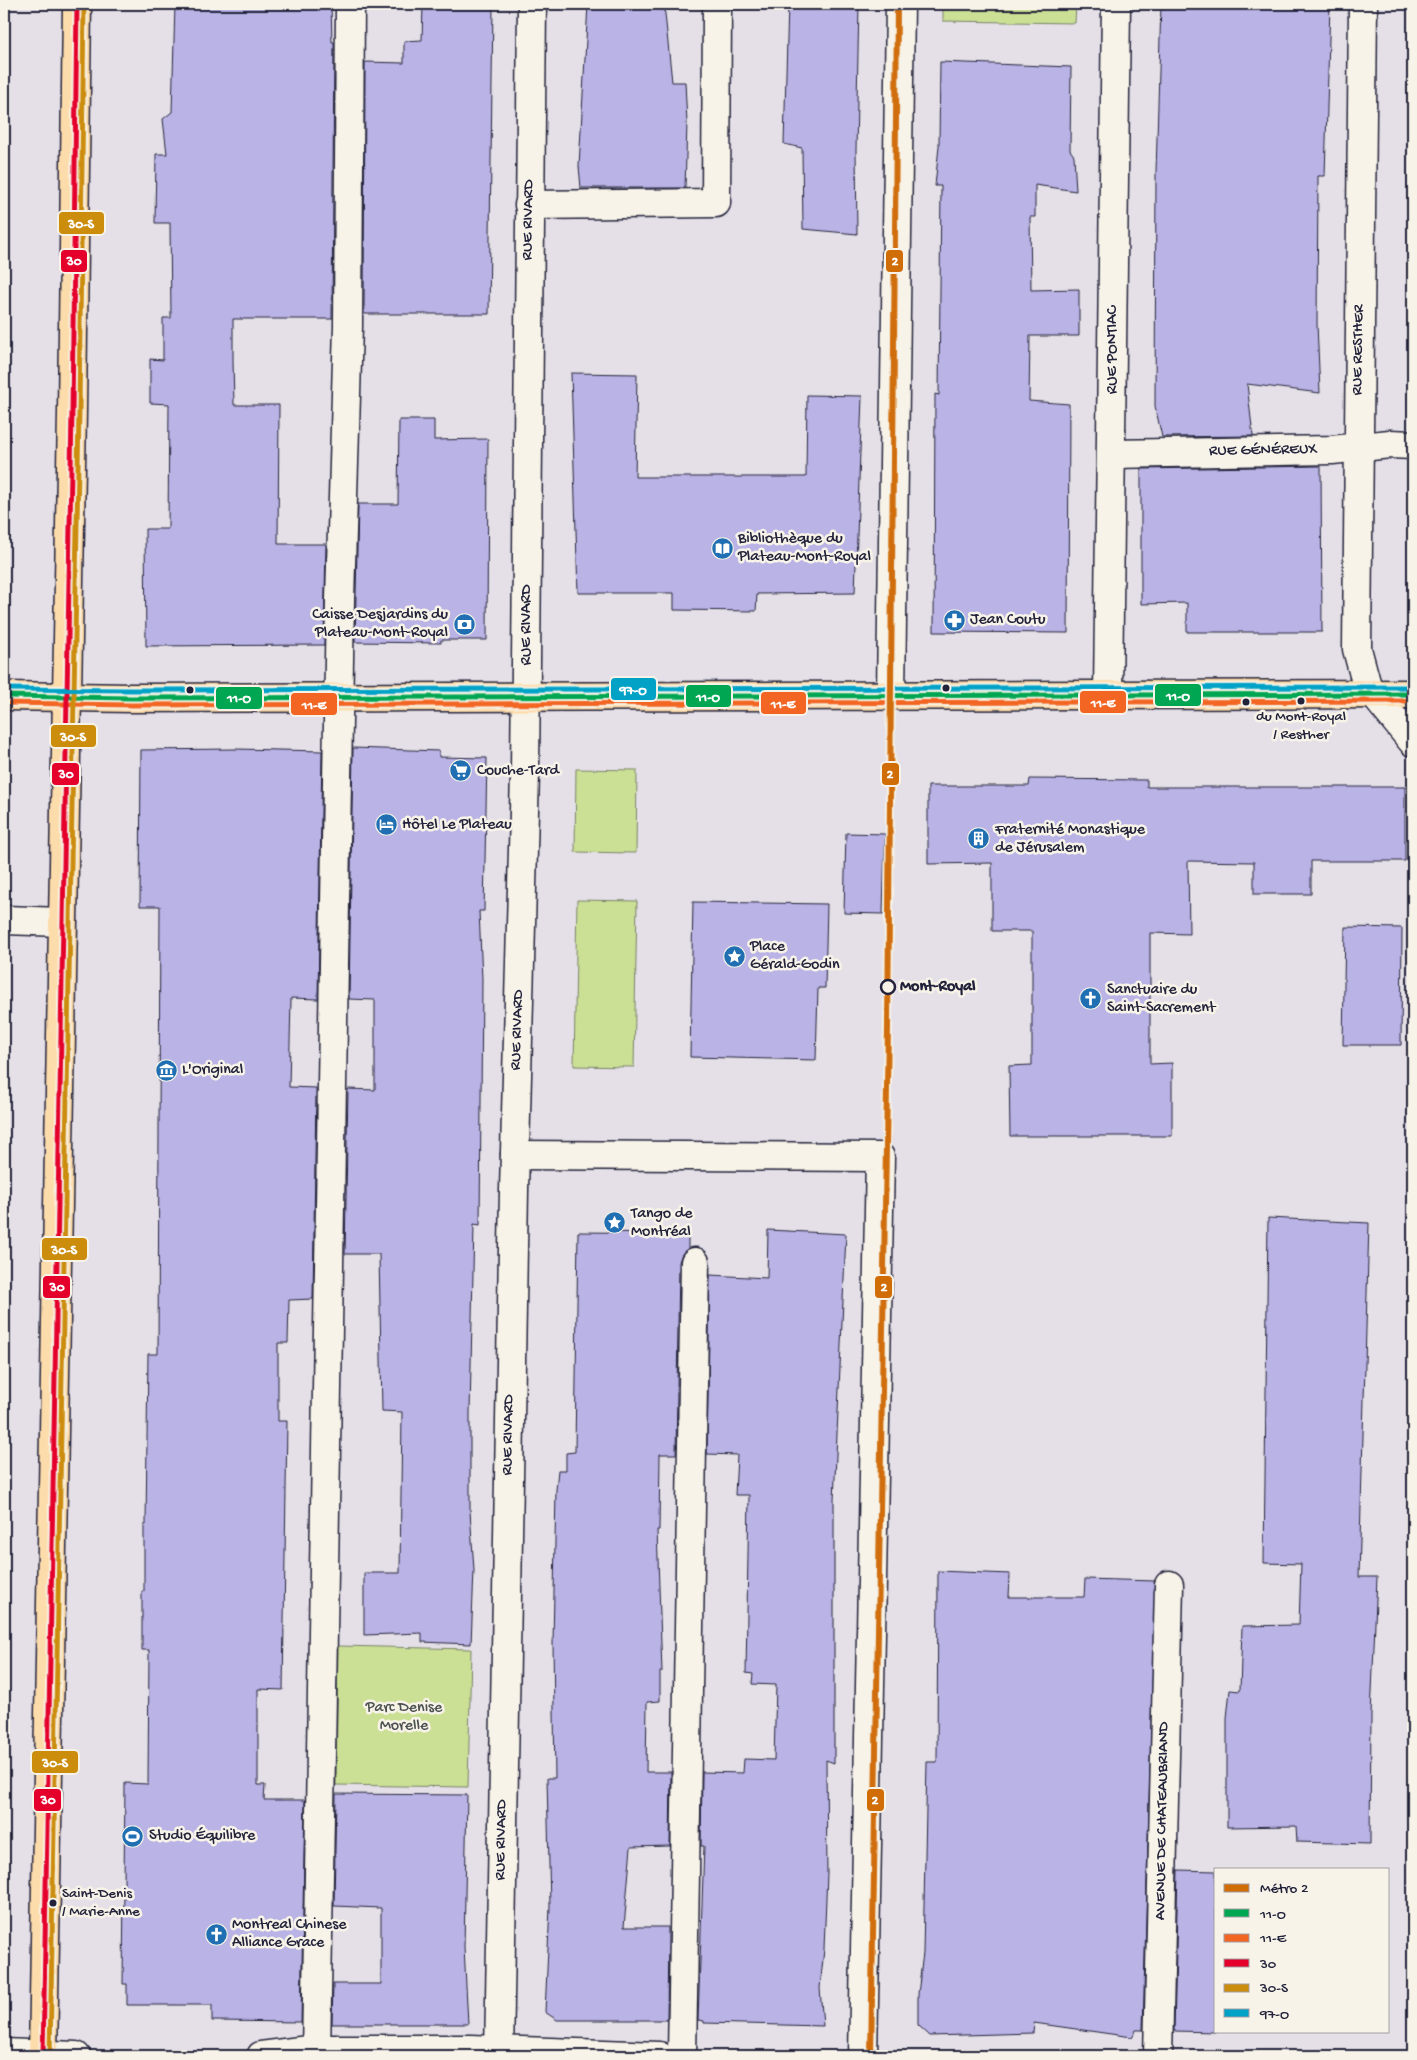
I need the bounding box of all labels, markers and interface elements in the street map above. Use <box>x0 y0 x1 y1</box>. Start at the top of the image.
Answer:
street label: RUE RIVARD <box>519 179 539 261</box>
line badge: 30-S <box>58 211 105 235</box>
text: 30-S <box>67 217 95 234</box>
line badge: 30 <box>60 249 88 273</box>
line badge: 2 <box>885 249 904 273</box>
text: 30 <box>65 254 82 271</box>
text: 2 <box>892 254 899 271</box>
street label: RUE PONTIAC <box>1104 304 1123 394</box>
street label: RUE RESTHER <box>1349 304 1369 396</box>
street label: RUE GÉNÉREUX <box>1209 441 1318 461</box>
place label: Bibliothèque du Plateau-Mont-Royal <box>737 530 871 567</box>
library icon: Bibliothèque du Plateau-Mont-Royal <box>710 536 734 560</box>
street label: RUE RIVARD <box>518 584 537 665</box>
place label: Caisse Desjardins du Plateau-Mont-Royal <box>312 606 448 643</box>
pharmacy icon: Jean Coutu <box>942 608 966 632</box>
place label: Jean Coutu <box>970 611 1046 630</box>
bank icon: Caisse Desjardins du Plateau-Mont-Royal <box>452 612 476 636</box>
line badge: 97-O <box>610 677 657 701</box>
text: 97-O <box>618 683 647 700</box>
unlabelled marker <box>941 683 951 693</box>
line badge: 11-O <box>1154 683 1202 707</box>
line badge: 11-O <box>685 684 732 708</box>
unlabelled marker <box>185 685 195 695</box>
line badge: 11-O <box>215 686 263 710</box>
text: 11-O <box>1165 689 1191 706</box>
text: 11-O <box>695 690 721 707</box>
line badge: 11-E <box>1079 690 1127 714</box>
text: 11-O <box>226 691 252 708</box>
line badge: 11-E <box>760 691 807 715</box>
line badge: 11-E <box>290 692 338 716</box>
text: 11-E <box>1090 696 1116 713</box>
marker: du Mont-Royal / Resther <box>1296 696 1306 706</box>
text: 11-E <box>770 697 796 714</box>
unlabelled marker <box>1241 697 1251 707</box>
text: 11-E <box>301 698 327 715</box>
place label: du Mont-Royal / Resther <box>1256 708 1346 744</box>
line badge: 30-S <box>50 724 97 748</box>
text: 30-S <box>59 730 87 747</box>
supermarket icon: Couche-Tard <box>449 759 473 783</box>
line badge: 30 <box>51 762 80 786</box>
place label: Couche-Tard <box>477 762 561 781</box>
line badge: 2 <box>881 762 900 786</box>
text: 30 <box>57 767 74 784</box>
text: 2 <box>887 767 894 784</box>
hotel icon: Hôtel Le Plateau <box>374 813 398 837</box>
place label: Hôtel Le Plateau <box>402 816 512 835</box>
place label: Fraternité Monastique de Jérusalem <box>994 821 1146 858</box>
building icon: Fraternité Monastique de Jérusalem <box>967 827 991 851</box>
place label: Place Gérald-Godin <box>749 938 840 975</box>
place icon: Place Gérald-Godin <box>722 944 746 968</box>
place label: Mont-Royal <box>900 978 976 997</box>
marker: Mont-Royal <box>880 979 896 995</box>
place label: Sanctuaire du Saint-Sacrement <box>1107 981 1217 1018</box>
church icon: Sanctuaire du Saint-Sacrement <box>1079 987 1103 1011</box>
street label: RUE RIVARD <box>507 989 529 1071</box>
museum icon: L'Original <box>154 1058 178 1082</box>
place label: L'Original <box>182 1061 243 1080</box>
place label: Tango de Montréal <box>630 1205 693 1242</box>
place icon: Tango de Montréal <box>603 1211 627 1235</box>
line badge: 30-S <box>41 1237 88 1261</box>
text: 30-S <box>50 1243 78 1260</box>
line badge: 30 <box>42 1275 71 1299</box>
line badge: 2 <box>874 1275 893 1299</box>
text: 30 <box>48 1280 65 1297</box>
text: 2 <box>881 1280 888 1297</box>
street label: RUE RIVARD <box>499 1394 519 1476</box>
park label: Parc Denise Morelle <box>365 1699 443 1736</box>
street label: AVENUE DE CHATEAUBRIAND <box>1152 1721 1174 1920</box>
line badge: 30-S <box>31 1750 79 1774</box>
text: 30-S <box>41 1756 69 1773</box>
line badge: 30 <box>33 1788 62 1812</box>
line badge: 2 <box>866 1788 885 1812</box>
text: 30 <box>39 1793 56 1810</box>
text: 2 <box>872 1793 879 1810</box>
street label: RUE RIVARD <box>492 1799 512 1881</box>
sports icon: Studio Équilibre <box>121 1824 145 1848</box>
place label: Studio Équilibre <box>149 1827 256 1846</box>
legend <box>1214 1868 1390 2032</box>
text: Métro 2 <box>1260 1880 1308 1898</box>
place label: Saint-Denis / Marie-Anne <box>62 1885 140 1921</box>
marker: Saint-Denis / Marie-Anne <box>48 1898 58 1908</box>
text: 11-O <box>1259 1906 1286 1924</box>
place label: Montreal Chinese Alliance Grace <box>232 1916 347 1953</box>
church icon: Montreal Chinese Alliance Grace <box>204 1922 228 1946</box>
text: 11-E <box>1259 1930 1287 1948</box>
text: 30 <box>1259 1956 1277 1974</box>
text: 30-S <box>1259 1980 1288 1998</box>
text: 97-O <box>1259 2006 1289 2024</box>

